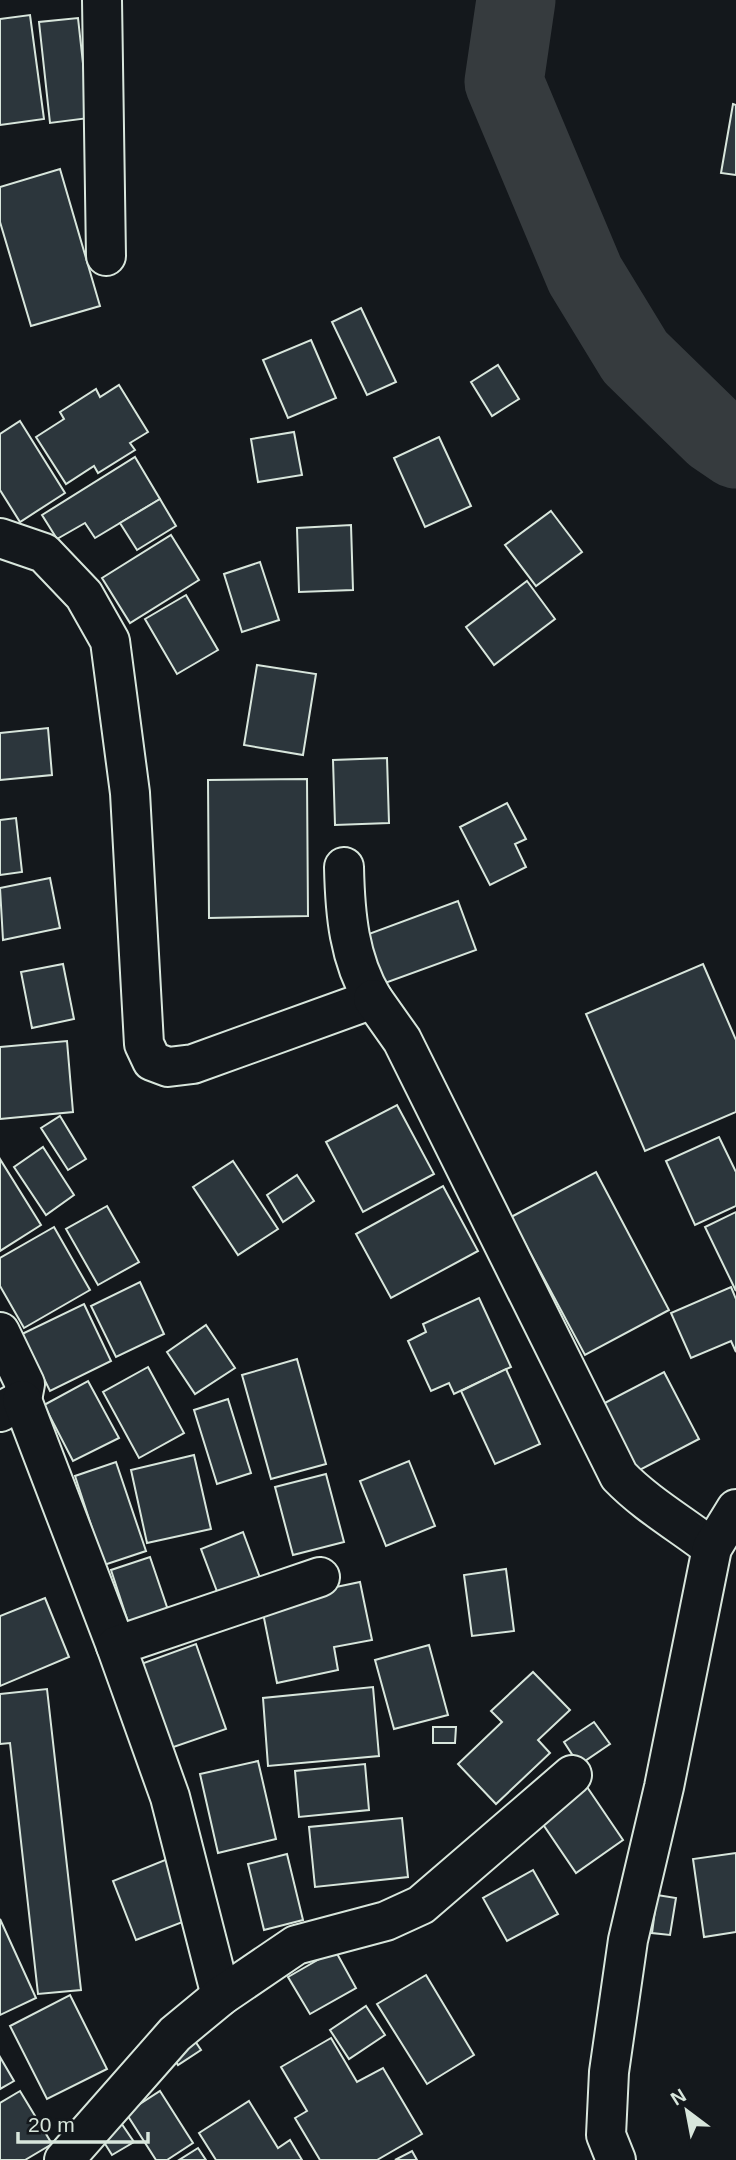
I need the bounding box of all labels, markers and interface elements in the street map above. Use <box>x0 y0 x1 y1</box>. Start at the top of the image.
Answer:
north arrow <box>652 2076 722 2146</box>
text: N <box>667 2084 690 2110</box>
scale bar <box>18 2100 147 2144</box>
text: 20 m <box>28 2113 75 2136</box>

